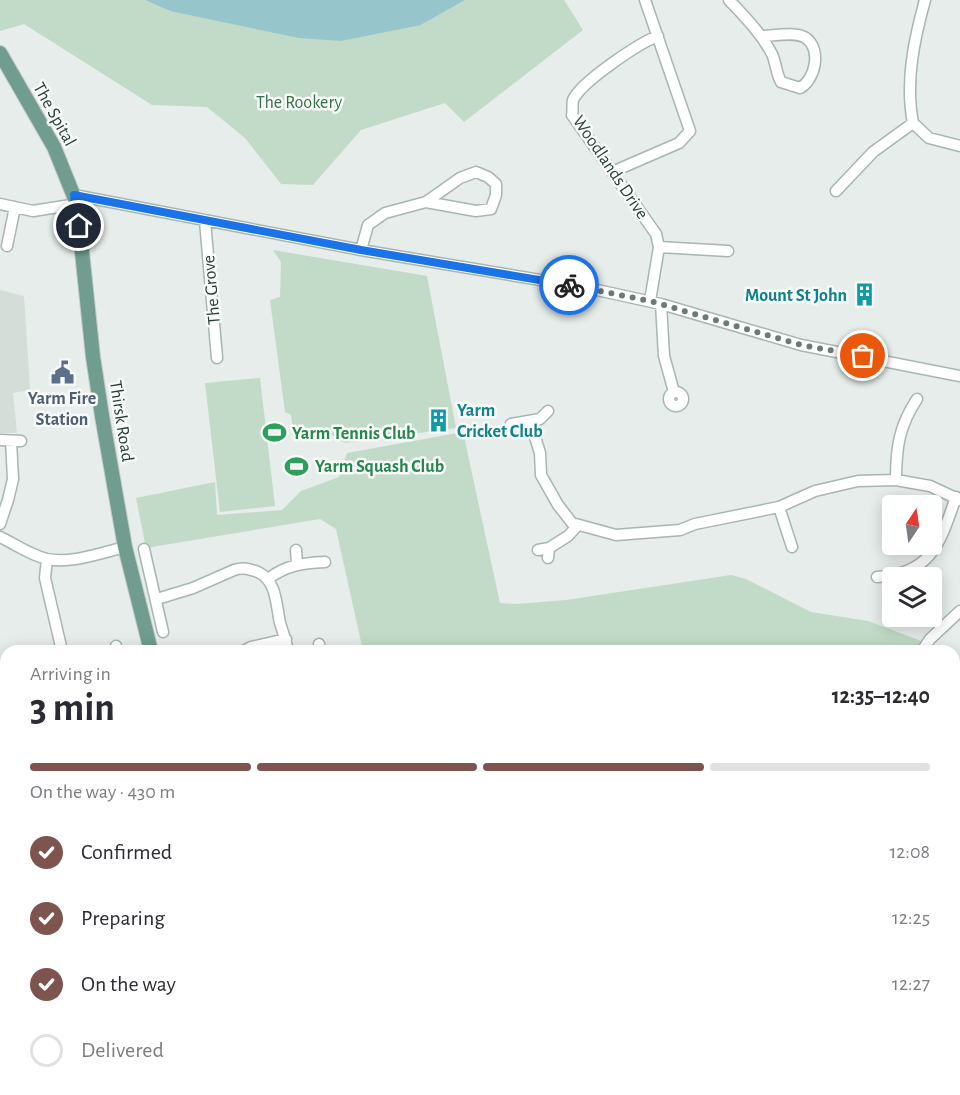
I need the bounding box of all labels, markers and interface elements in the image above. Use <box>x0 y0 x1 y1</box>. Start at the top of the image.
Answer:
street label: The Spital <box>29 80 79 149</box>
park label: The Rookery <box>256 94 342 112</box>
street label: Woodlands Drive <box>569 113 651 223</box>
pin <box>53 200 104 251</box>
icon: home <box>62 209 95 242</box>
street label: The Grove <box>200 254 224 325</box>
courier <box>539 255 599 315</box>
icon: bike <box>553 269 586 302</box>
building icon: Mount St John <box>852 282 878 308</box>
place label: Mount St John <box>745 287 847 305</box>
pin <box>837 330 888 381</box>
icon: bag <box>846 339 879 372</box>
public building icon: Yarm Fire Station <box>49 359 75 385</box>
street label: Thirsk Road <box>106 379 136 463</box>
place label: Yarm Fire Station <box>28 390 96 429</box>
place label: Yarm Cricket Club <box>457 402 543 441</box>
building icon: Yarm Cricket Club <box>426 407 452 433</box>
sports icon: Yarm Tennis Club <box>261 420 287 446</box>
place label: Yarm Tennis Club <box>292 425 416 443</box>
sports icon: Yarm Squash Club <box>284 453 310 479</box>
place label: Yarm Squash Club <box>315 458 444 476</box>
north arrow <box>882 495 942 555</box>
map controls <box>882 495 942 627</box>
button: layers <box>882 567 942 627</box>
text: Arriving in <box>30 664 111 684</box>
text: 12:35–12:40 <box>832 685 930 707</box>
text: 3 min <box>30 689 115 728</box>
text: On the way · 430 m <box>30 782 175 802</box>
icon: check <box>30 836 63 869</box>
text: Confirmed <box>81 841 172 863</box>
text: 12:08 <box>889 842 930 862</box>
icon: check <box>30 902 63 935</box>
text: Preparing <box>81 907 165 929</box>
text: 12:25 <box>892 908 930 928</box>
icon: check <box>30 968 63 1001</box>
text: On the way <box>81 973 176 995</box>
text: 12:27 <box>892 974 930 994</box>
text: Delivered <box>81 1039 164 1061</box>

